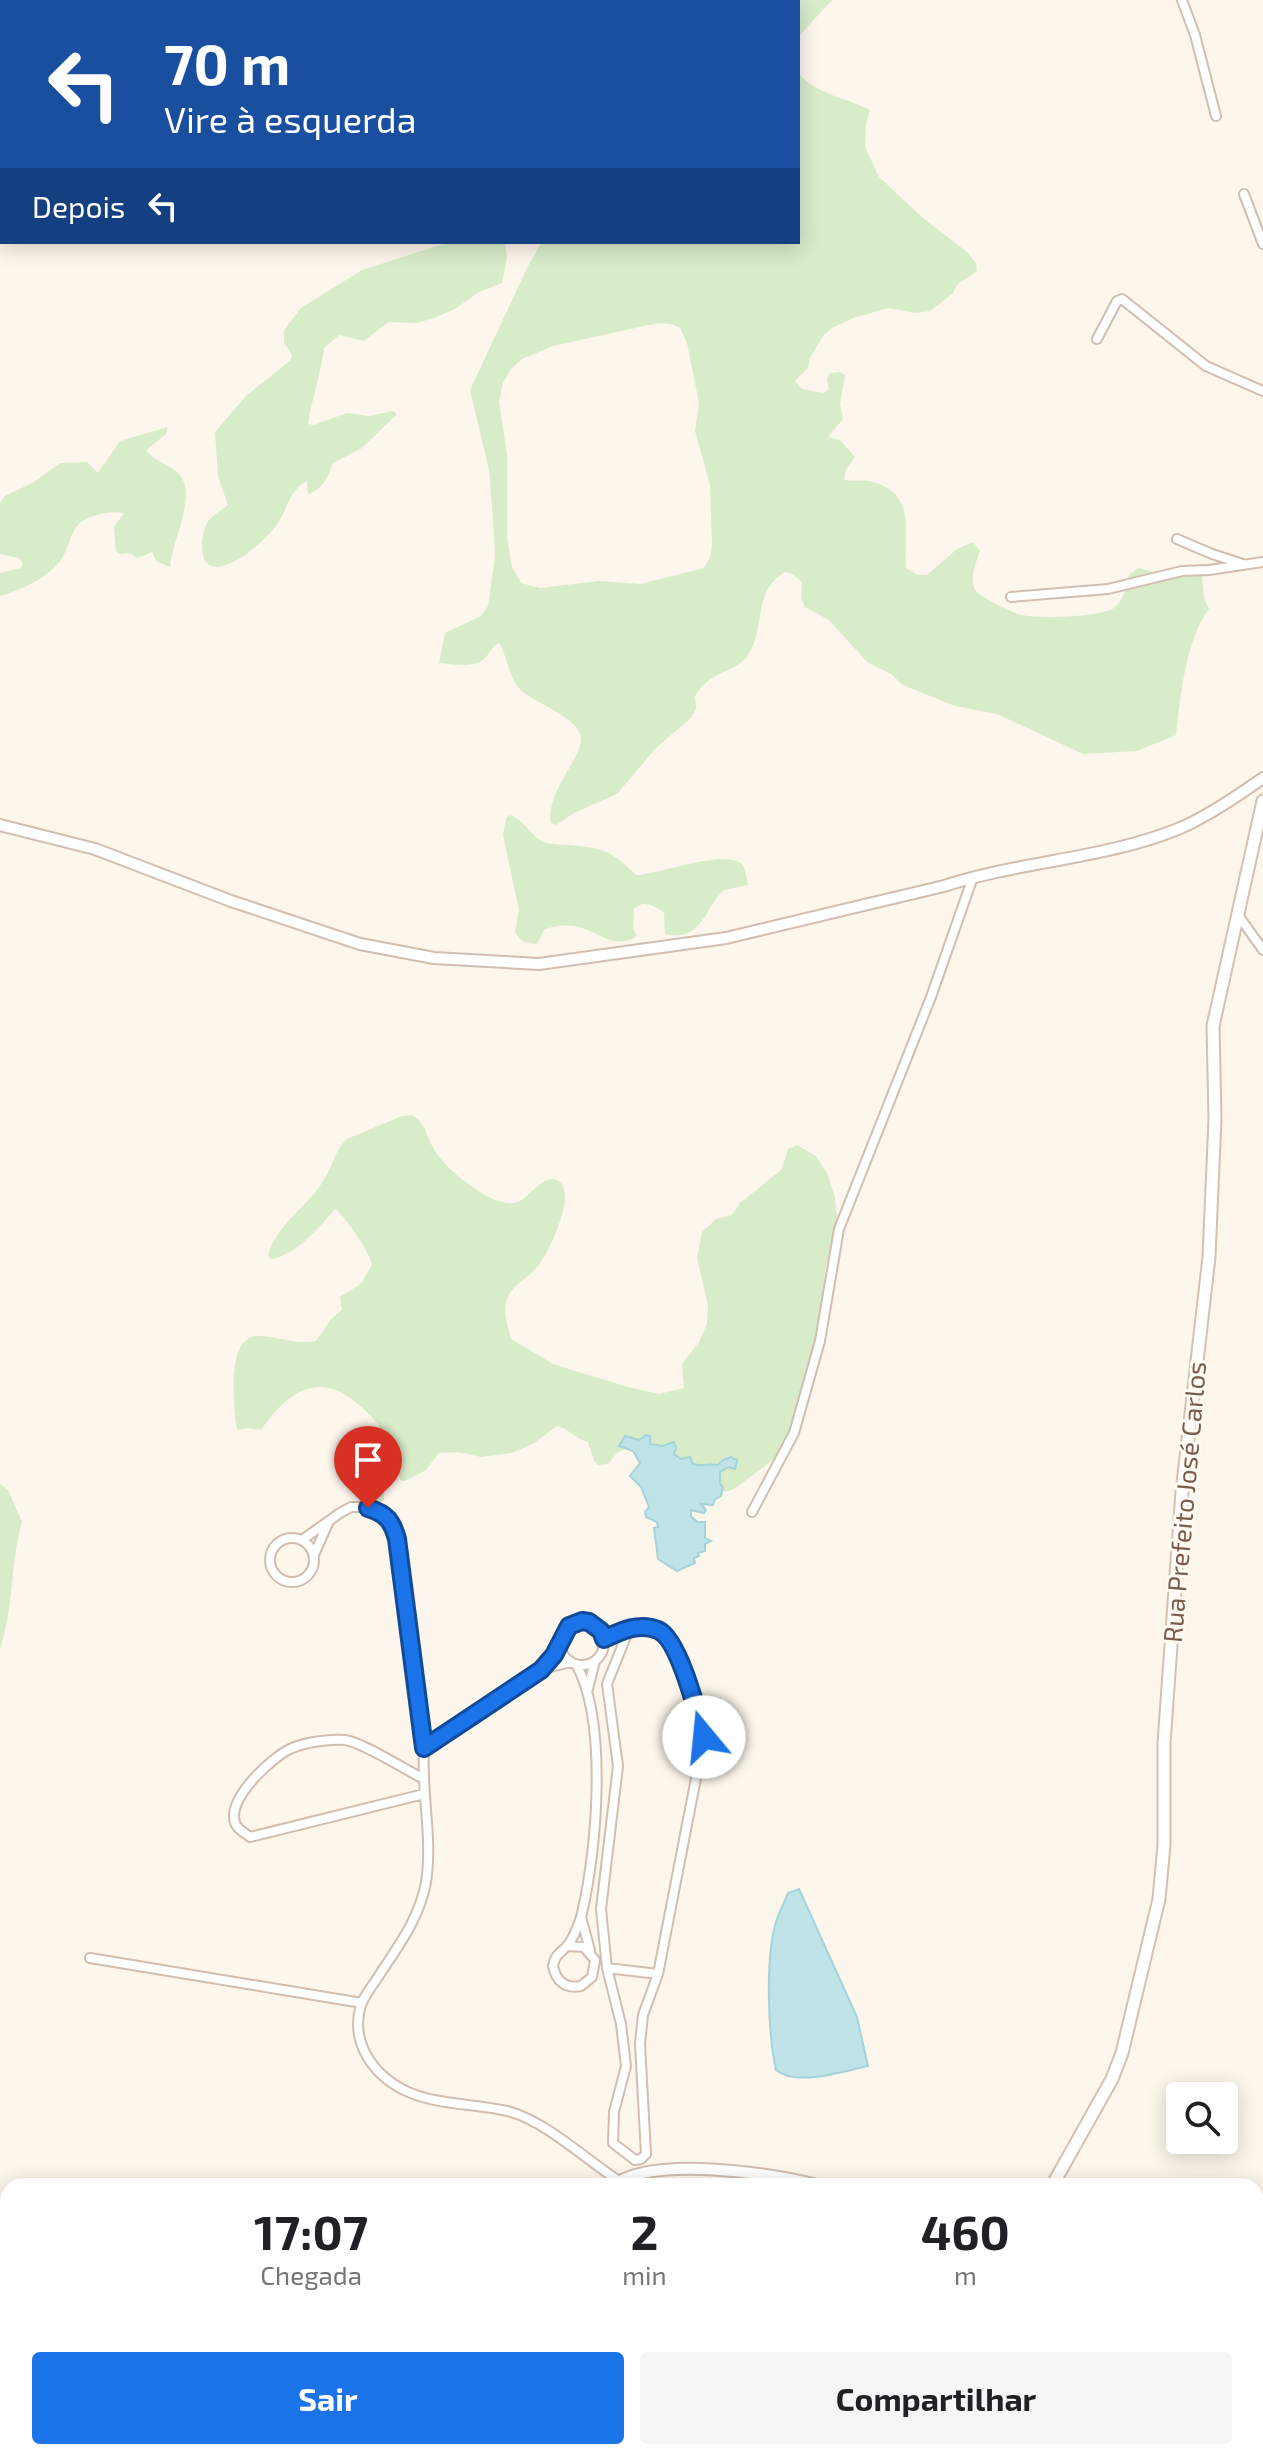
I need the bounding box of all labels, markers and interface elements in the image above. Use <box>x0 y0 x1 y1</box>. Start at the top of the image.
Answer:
text: 70 m <box>164 29 290 96</box>
icon: left <box>32 32 136 136</box>
text: Vire à esquerda <box>164 97 416 140</box>
icon: left <box>141 184 185 228</box>
text: Depois <box>32 188 125 224</box>
street label: Rua Prefeito José Carlos <box>1156 1360 1211 1644</box>
pin <box>334 1426 402 1508</box>
icon: arrive <box>346 1438 390 1482</box>
position arrow <box>662 1695 746 1779</box>
map controls <box>1166 2082 1238 2154</box>
button: search <box>1166 2082 1238 2154</box>
text: 17:07 <box>254 2202 368 2260</box>
text: 2 <box>630 2202 658 2260</box>
text: 460 <box>921 2202 1010 2260</box>
text: Chegada <box>260 2259 362 2290</box>
text: min <box>622 2259 667 2290</box>
text: m <box>954 2259 977 2290</box>
button: Sair <box>32 2352 624 2444</box>
button: Compartilhar <box>640 2352 1232 2444</box>

